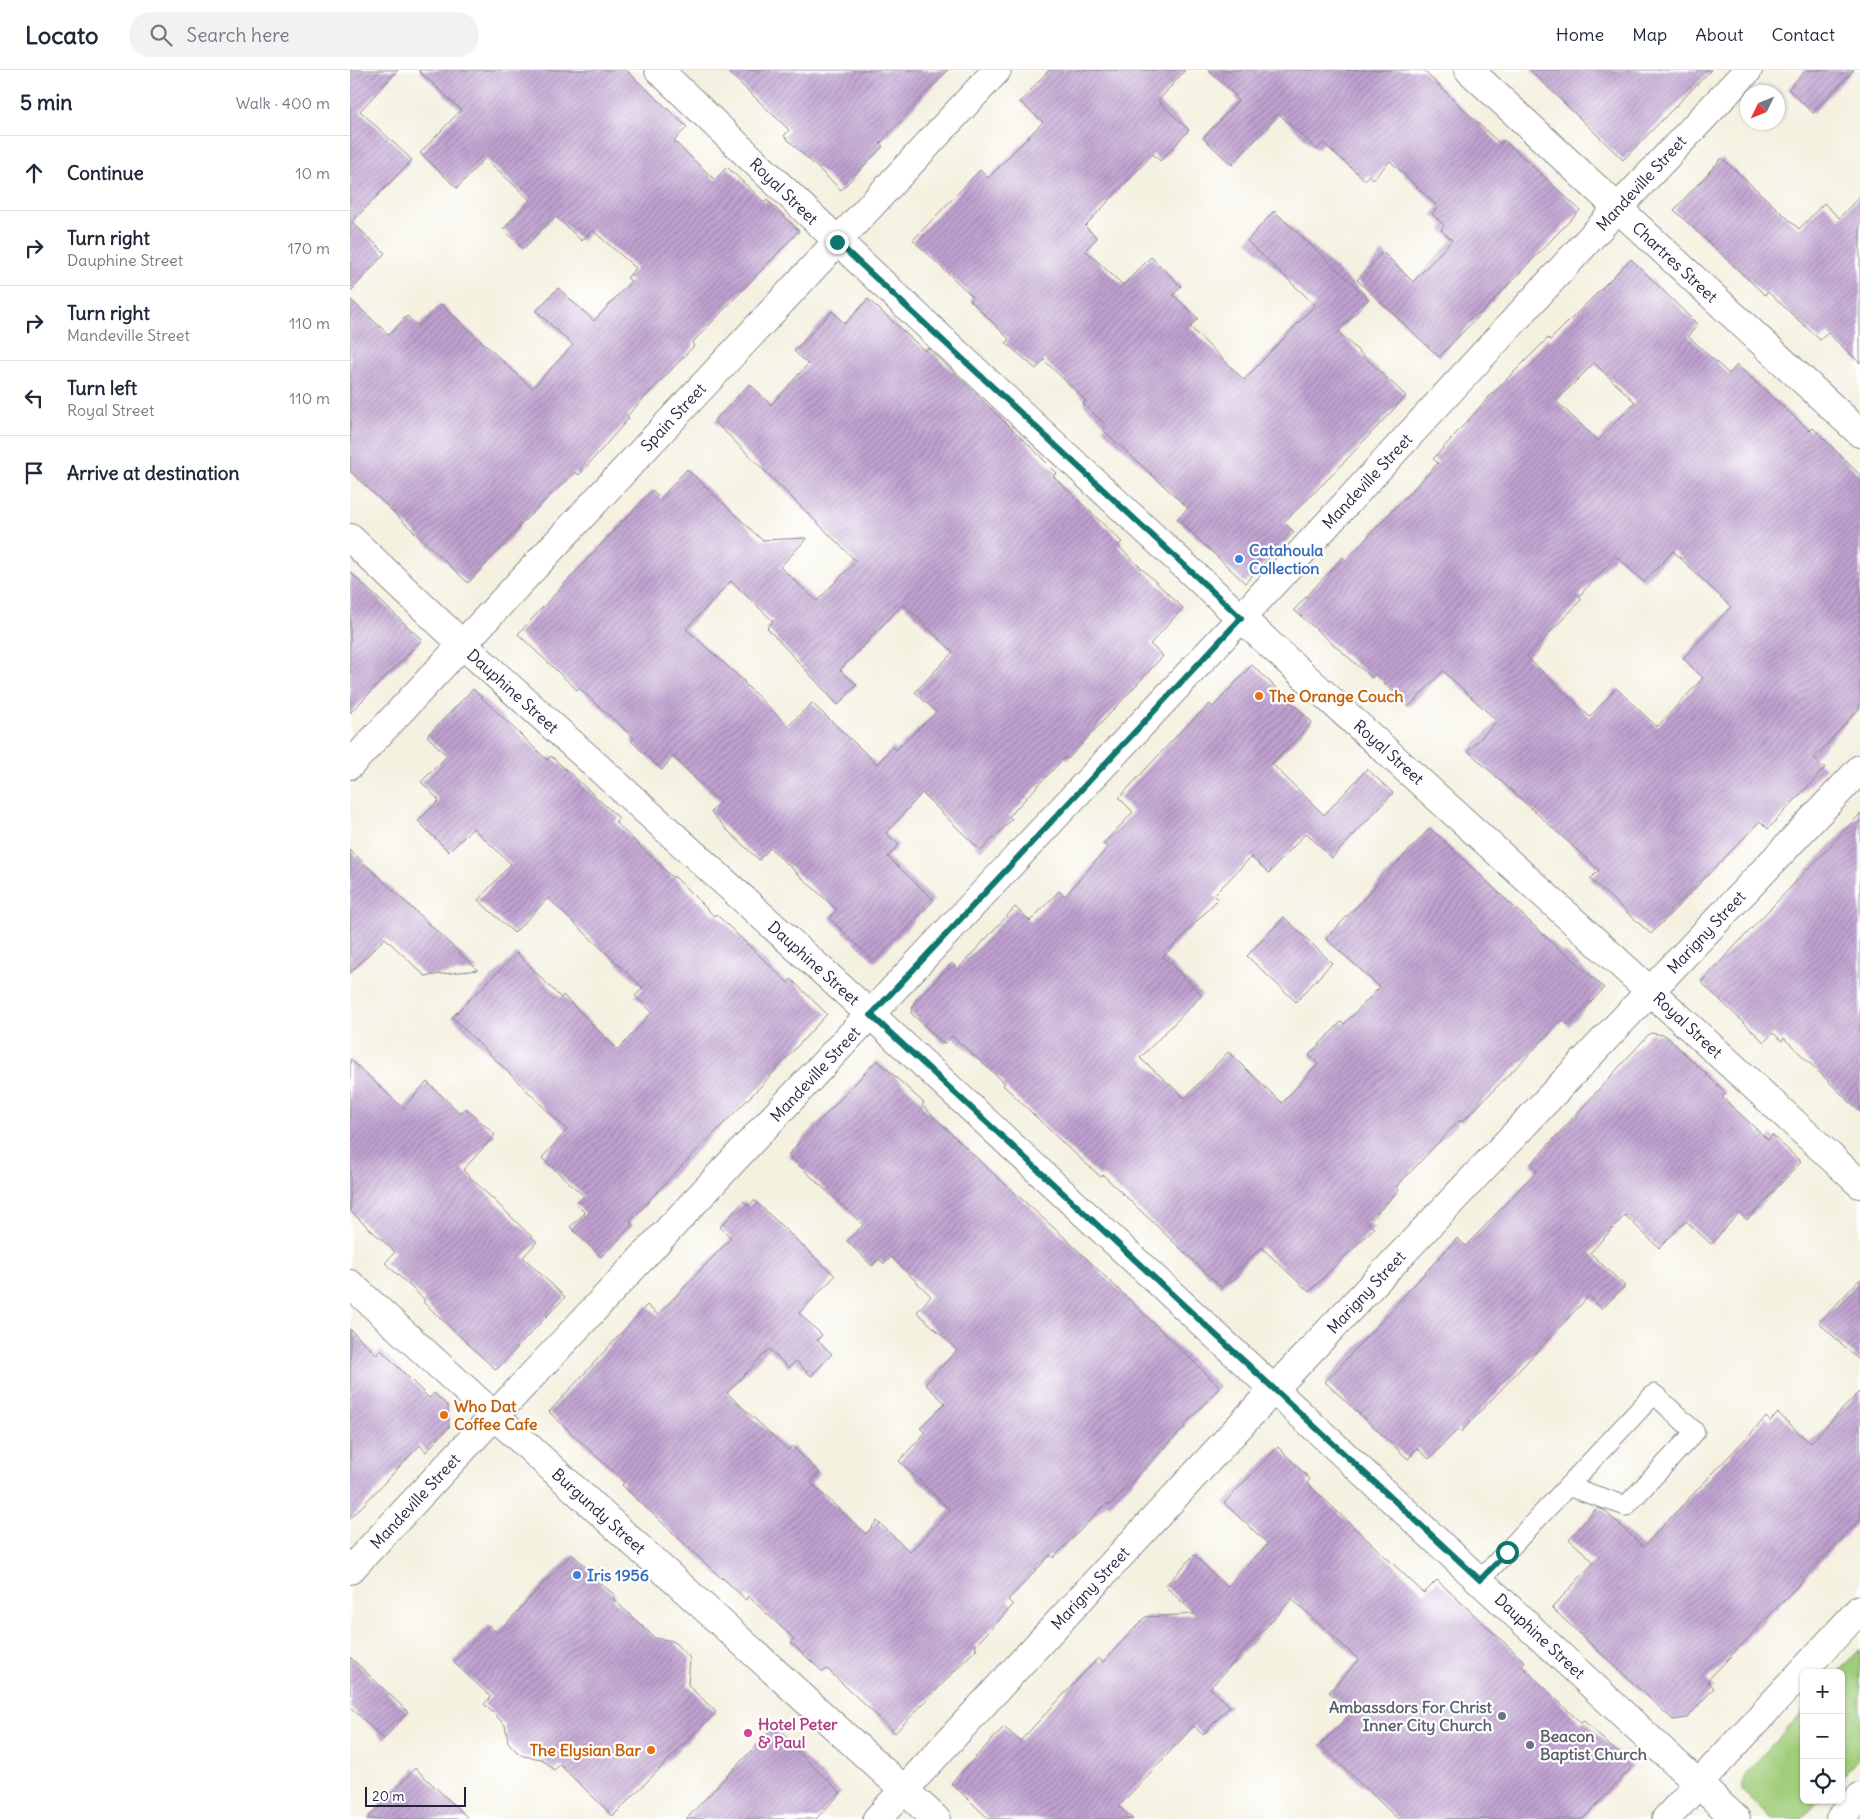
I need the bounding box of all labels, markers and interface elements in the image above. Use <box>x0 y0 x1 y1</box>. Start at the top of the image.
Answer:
search box <box>129 12 479 57</box>
text: Locato <box>25 20 99 50</box>
icon: search <box>147 21 175 49</box>
text: Search here <box>187 23 290 47</box>
text: Home <box>1556 23 1604 46</box>
text: Map <box>1632 23 1667 46</box>
text: About <box>1695 23 1743 46</box>
text: Contact <box>1771 23 1835 46</box>
north arrow <box>1740 85 1785 130</box>
text: 5 min <box>20 89 72 116</box>
text: Walk · 400 m <box>236 93 330 113</box>
street label: Mandeville Street <box>1592 131 1691 235</box>
street label: Royal Street <box>746 153 823 229</box>
icon: ahead <box>20 159 48 187</box>
text: Continue <box>67 161 144 185</box>
text: 10 m <box>295 163 330 183</box>
street label: Chartres Street <box>1628 217 1722 307</box>
text: Turn right <box>67 226 150 250</box>
route end <box>826 231 849 254</box>
icon: right <box>20 234 48 262</box>
text: 170 m <box>287 238 330 258</box>
text: Dauphine Street <box>67 250 183 270</box>
text: Turn right <box>67 301 150 325</box>
icon: right <box>20 309 48 337</box>
text: 110 m <box>289 313 330 333</box>
text: Mandeville Street <box>67 325 190 345</box>
text: Turn left <box>67 376 137 400</box>
street label: Spain Street <box>636 378 710 455</box>
icon: left <box>20 384 48 412</box>
text: 110 m <box>289 388 330 408</box>
text: Royal Street <box>67 400 154 420</box>
street label: Mandeville Street <box>1318 429 1417 533</box>
icon: arrive <box>20 459 48 487</box>
text: Arrive at destination <box>67 461 240 485</box>
place label: Catahoula Collection <box>1249 540 1323 578</box>
marker: Catahoula Collection <box>1233 553 1245 565</box>
street label: Dauphine Street <box>463 645 563 738</box>
place label: The Orange Couch <box>1269 686 1404 707</box>
marker: The Orange Couch <box>1253 690 1265 702</box>
street label: Royal Street <box>1350 715 1429 789</box>
street label: Marigny Street <box>1663 886 1750 978</box>
street label: Dauphine Street <box>764 917 864 1010</box>
street label: Royal Street <box>1649 988 1727 1063</box>
street label: Mandeville Street <box>766 1022 865 1126</box>
street label: Marigny Street <box>1323 1246 1410 1338</box>
place label: Who Dat Coffee Cafe <box>454 1396 538 1434</box>
marker: Who Dat Coffee Cafe <box>438 1409 450 1421</box>
street label: Mandeville Street <box>366 1449 465 1553</box>
street label: Burgundy Street <box>548 1464 650 1559</box>
route start <box>1496 1541 1519 1564</box>
street label: Marigny Street <box>1047 1542 1134 1634</box>
place label: Iris 1956 <box>587 1565 649 1585</box>
marker: Iris 1956 <box>571 1569 583 1581</box>
street label: Dauphine Street <box>1491 1589 1590 1683</box>
map controls <box>1800 1669 1845 1804</box>
button: + <box>1800 1669 1845 1714</box>
place label: Ambassdors For Christ Inner City Church <box>1329 1697 1493 1736</box>
marker: Ambassdors For Christ Inner City Church <box>1496 1710 1508 1722</box>
place label: Hotel Peter & Paul <box>758 1714 838 1752</box>
button: − <box>1800 1714 1845 1759</box>
place label: Beacon Baptist Church <box>1540 1726 1647 1765</box>
marker: Hotel Peter & Paul <box>742 1727 754 1739</box>
marker: Beacon Baptist Church <box>1524 1739 1536 1751</box>
place label: The Elysian Bar <box>530 1740 641 1761</box>
marker: The Elysian Bar <box>645 1744 657 1756</box>
button: locate <box>1800 1759 1845 1804</box>
scale bar <box>365 1784 466 1807</box>
text: 20 m <box>372 1787 405 1805</box>

